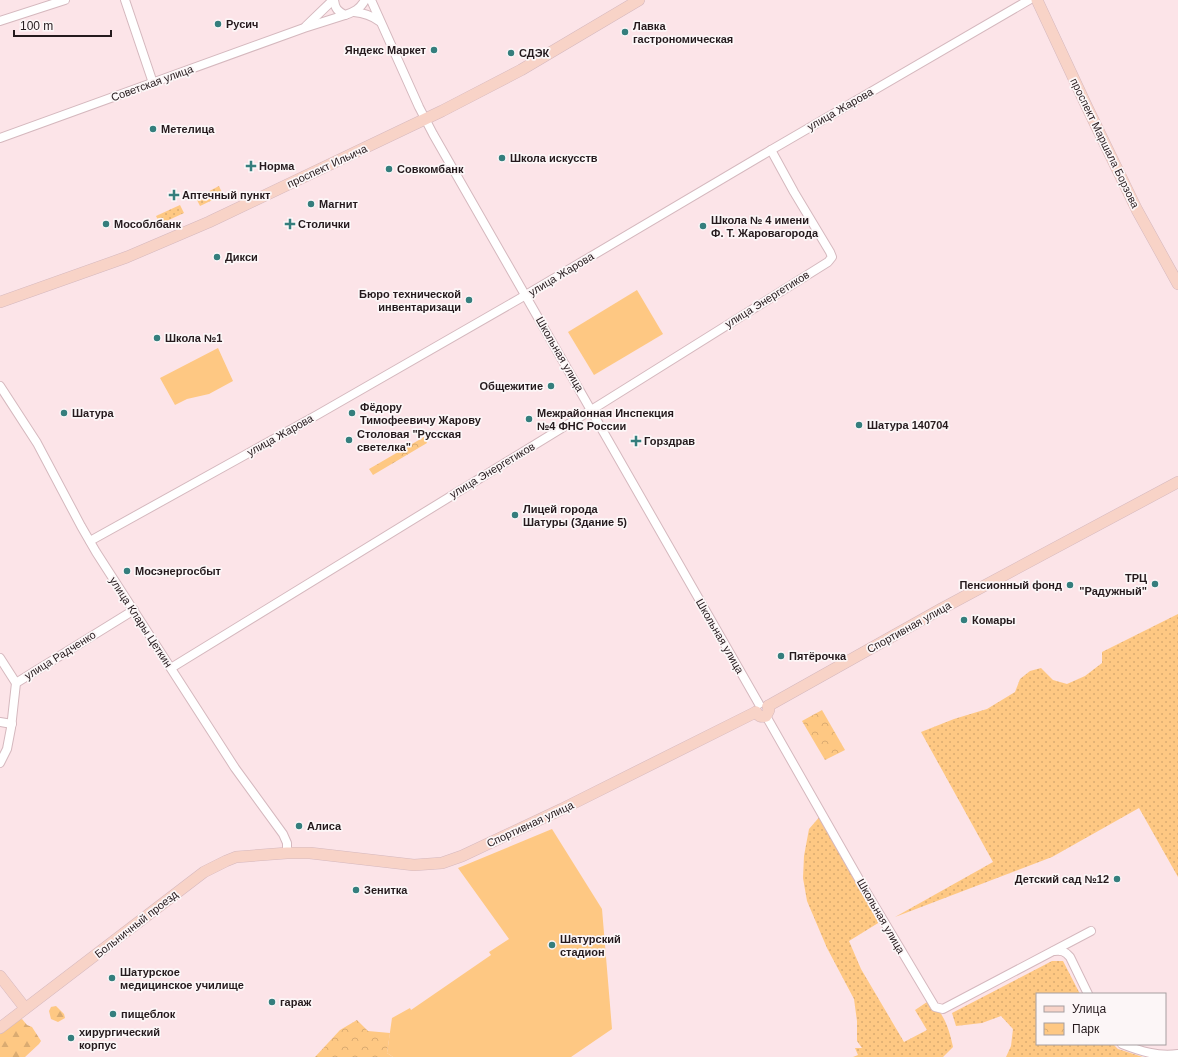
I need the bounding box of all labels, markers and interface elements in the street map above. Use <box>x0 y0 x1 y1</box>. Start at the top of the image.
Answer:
scale bar <box>14 12 111 38</box>
place label: Русич <box>226 18 258 30</box>
text: 100 m <box>20 19 53 33</box>
marker: Русич <box>213 19 223 29</box>
place label: Лавка гастрономическая <box>633 20 733 45</box>
marker: Лавка гастрономическая <box>620 27 630 37</box>
place label: Яндекс Маркет <box>345 44 427 56</box>
marker: Яндекс Маркет <box>429 45 439 55</box>
place label: СДЭК <box>519 47 549 59</box>
marker: СДЭК <box>506 48 516 58</box>
street label: Советская улица <box>109 62 195 103</box>
street label: проспект Маршала Борзова <box>1068 76 1142 211</box>
street label: улица Жарова <box>805 85 876 133</box>
place label: Метелица <box>161 123 215 135</box>
marker: Метелица <box>148 124 158 134</box>
street label: проспект Ильича <box>285 142 370 190</box>
place label: Школа искусств <box>510 152 598 164</box>
marker: Школа искусств <box>497 153 507 163</box>
place label: Норма <box>259 160 295 172</box>
marker: Норма <box>246 161 256 171</box>
place label: Совкомбанк <box>397 163 464 175</box>
marker: Совкомбанк <box>384 164 394 174</box>
place label: Аптечный пункт <box>182 189 271 201</box>
marker: Аптечный пункт <box>169 190 179 200</box>
place label: Магнит <box>319 198 358 210</box>
marker: Магнит <box>306 199 316 209</box>
place label: Школа № 4 имени Ф. Т. Жаровагорода <box>711 214 819 239</box>
place label: Мособлбанк <box>114 218 181 230</box>
place label: Столички <box>298 218 350 230</box>
marker: Мособлбанк <box>101 219 111 229</box>
marker: Столички <box>285 219 295 229</box>
marker: Школа № 4 имени Ф. Т. Жаровагорода <box>698 221 708 231</box>
street label: улица Жарова <box>526 249 596 298</box>
place label: Дикси <box>225 251 258 263</box>
marker: Дикси <box>212 252 222 262</box>
street label: улица Энергетиков <box>723 268 811 330</box>
place label: Бюро технической инвентаризаци <box>359 288 461 313</box>
marker: Бюро технической инвентаризаци <box>464 295 474 305</box>
street label: Школьная улица <box>534 314 587 394</box>
place label: Школа №1 <box>165 332 222 344</box>
marker: Школа №1 <box>152 333 162 343</box>
place label: Общежитие <box>480 380 543 392</box>
marker: Общежитие <box>546 381 556 391</box>
place label: Фёдору Тимофеевичу Жарову <box>360 401 482 426</box>
place label: Шатура <box>72 407 115 419</box>
place label: Межрайонная Инспекция №4 ФНС России <box>537 407 674 432</box>
marker: Шатура <box>59 408 69 418</box>
marker: Фёдору Тимофеевичу Жарову <box>347 408 357 418</box>
street label: улица Жарова <box>245 411 316 458</box>
marker: Межрайонная Инспекция №4 ФНС России <box>524 414 534 424</box>
place label: Шатура 140704 <box>867 419 949 431</box>
marker: Шатура 140704 <box>854 420 864 430</box>
place label: Столовая "Русская светелка" <box>357 428 461 453</box>
marker: Столовая "Русская светелка" <box>344 435 354 445</box>
place label: Горздрав <box>644 435 695 447</box>
marker: Горздрав <box>631 436 641 446</box>
street label: улица Энергетиков <box>447 440 537 500</box>
place label: Лицей города Шатуры (Здание 5) <box>523 503 627 528</box>
marker: Лицей города Шатуры (Здание 5) <box>510 510 520 520</box>
place label: Мосэнергосбыт <box>135 565 222 577</box>
marker: Мосэнергосбыт <box>122 566 132 576</box>
place label: ТРЦ "Радужный" <box>1079 572 1147 597</box>
street label: улица Клары Цеткин <box>107 575 175 669</box>
place label: Пенсионный фонд <box>959 579 1062 591</box>
marker: ТРЦ "Радужный" <box>1150 579 1160 589</box>
marker: Пенсионный фонд <box>1065 580 1075 590</box>
street label: Школьная улица <box>694 596 747 676</box>
street label: Спортивная улица <box>865 598 954 655</box>
place label: Комары <box>972 614 1016 626</box>
marker: Комары <box>959 615 969 625</box>
street label: улица Радченко <box>22 628 98 682</box>
place label: Пятёрочка <box>789 650 847 662</box>
marker: Пятёрочка <box>776 651 786 661</box>
street label: Спортивная улица <box>485 798 576 849</box>
place label: Алиса <box>307 820 342 832</box>
marker: Алиса <box>294 821 304 831</box>
place label: Детский сад №12 <box>1015 873 1109 885</box>
marker: Детский сад №12 <box>1112 874 1122 884</box>
street label: Школьная улица <box>855 876 908 956</box>
place label: Зенитка <box>364 884 408 896</box>
marker: Зенитка <box>351 885 361 895</box>
street label: Больничный проезд <box>92 888 180 960</box>
place label: Шатурский стадион <box>560 933 621 958</box>
marker: Шатурский стадион <box>547 940 557 950</box>
place label: Шатурское медицинское училище <box>120 966 244 991</box>
marker: Шатурское медицинское училище <box>107 973 117 983</box>
legend <box>1036 993 1166 1045</box>
place label: гараж <box>280 996 312 1008</box>
marker: гараж <box>267 997 277 1007</box>
text: Улица <box>1072 1002 1106 1016</box>
place label: пищеблок <box>121 1008 176 1020</box>
marker: пищеблок <box>108 1009 118 1019</box>
text: Парк <box>1072 1022 1100 1036</box>
place label: хирургический корпус <box>79 1026 160 1051</box>
marker: хирургический корпус <box>66 1033 76 1043</box>

